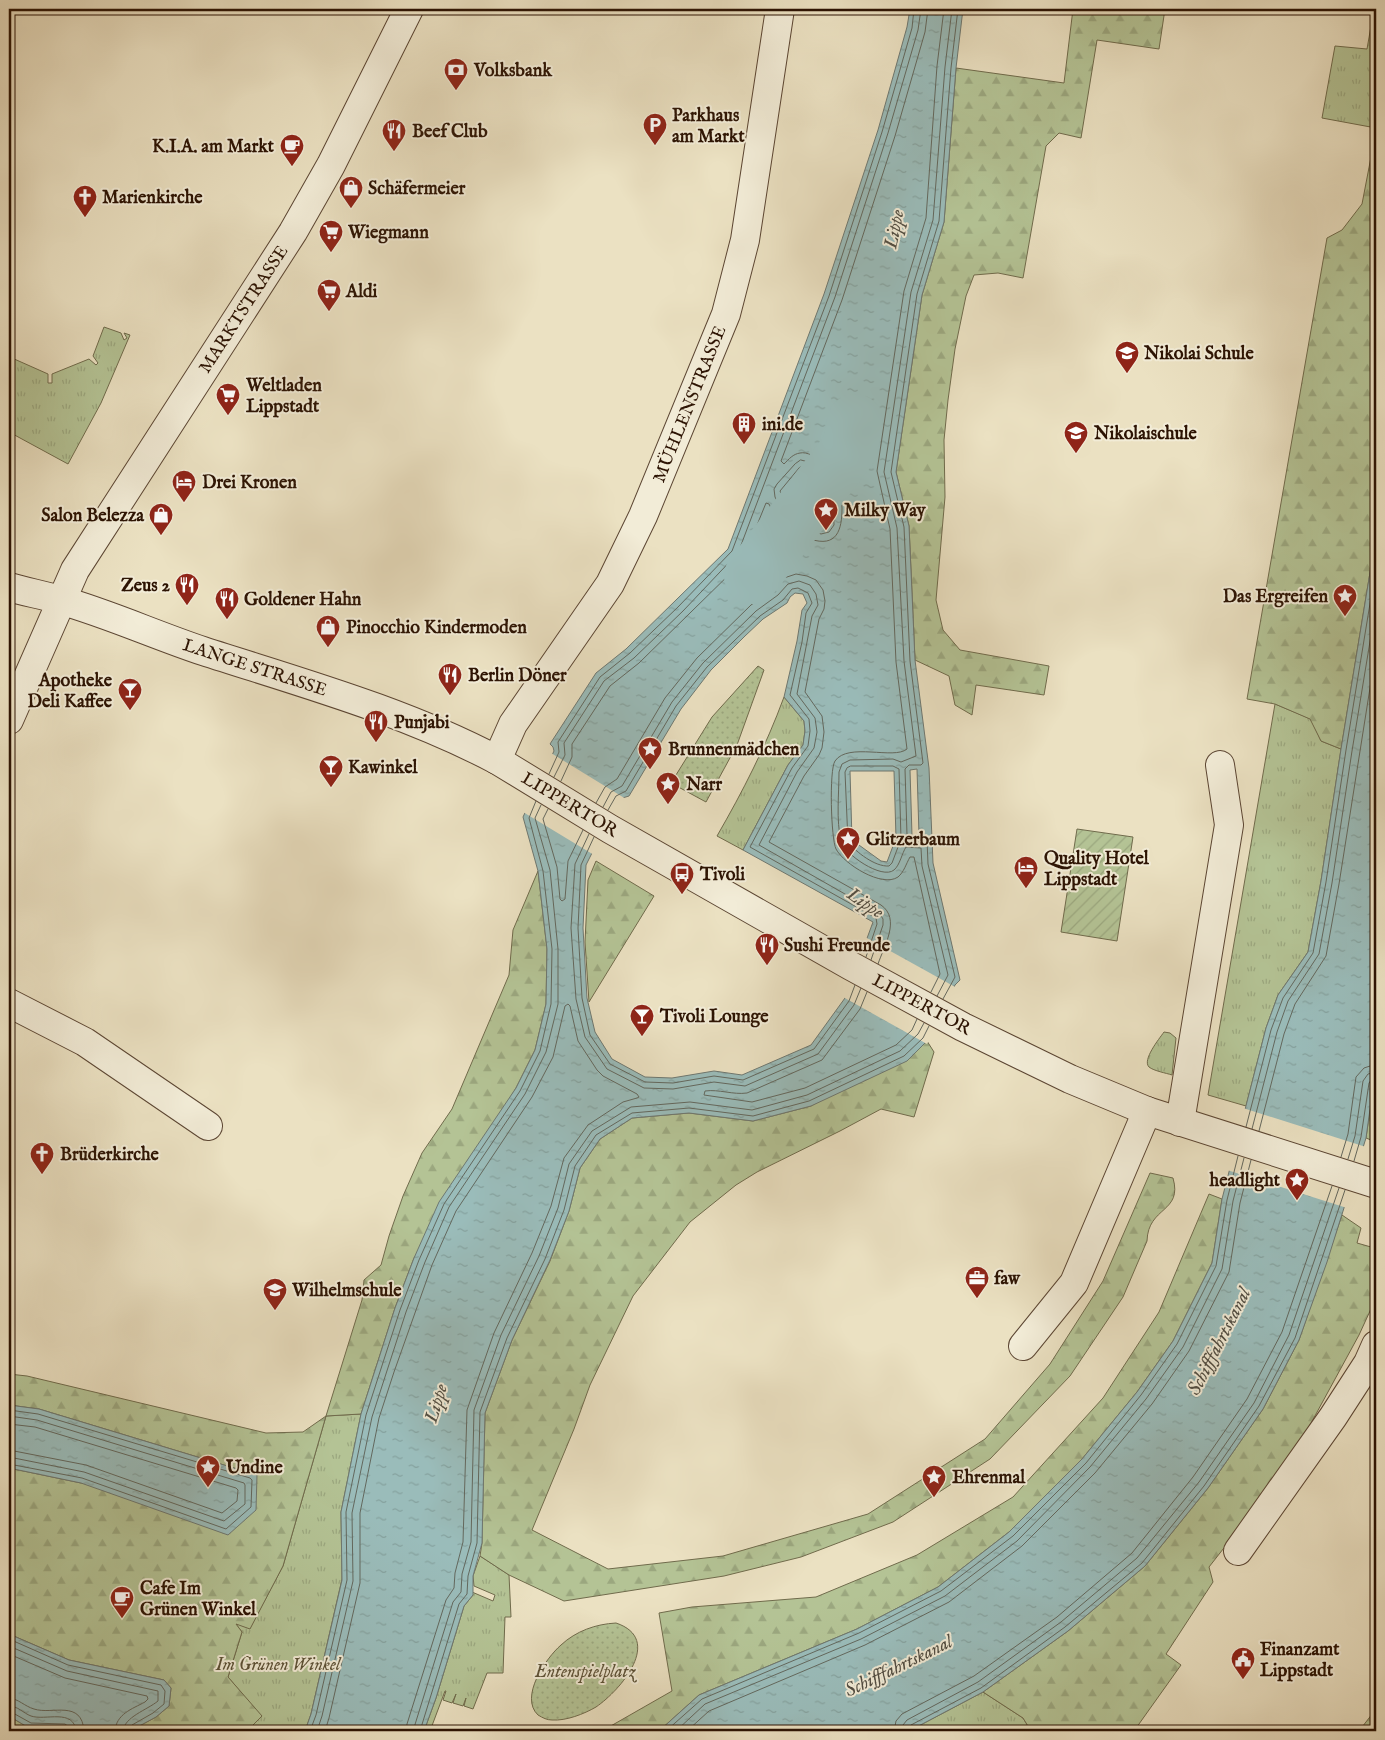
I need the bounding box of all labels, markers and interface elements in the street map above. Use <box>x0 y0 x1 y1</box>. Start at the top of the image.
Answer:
bank icon: Volksbank <box>443 57 469 91</box>
place label: Volksbank <box>473 60 553 83</box>
place label: Parkhaus am Markt <box>672 105 745 149</box>
parking icon: Parkhaus am Markt <box>642 112 668 146</box>
restaurant icon: Beef Club <box>381 118 407 152</box>
place label: Beef Club <box>412 121 488 144</box>
cafe icon: K.I.A. am Markt <box>279 133 305 167</box>
place label: K.I.A. am Markt <box>152 136 275 159</box>
shop icon: Schäfermeier <box>338 175 364 209</box>
place label: Schäfermeier <box>368 178 466 201</box>
church icon: Marienkirche <box>72 184 98 218</box>
place label: Marienkirche <box>102 187 203 210</box>
water label: Lippe <box>879 207 911 252</box>
supermarket icon: Wiegmann <box>318 219 344 253</box>
place label: Wiegmann <box>347 222 429 245</box>
street label: MARKTSTRASSE <box>194 242 294 378</box>
supermarket icon: Aldi <box>316 278 342 312</box>
place label: Aldi <box>345 281 378 304</box>
street label: MÜHLENSTRASSE <box>647 322 732 486</box>
school or university icon: Nikolai Schule <box>1114 340 1140 374</box>
place label: Nikolai Schule <box>1143 343 1254 366</box>
place label: Weltladen Lippstadt <box>245 375 322 419</box>
supermarket icon: Weltladen Lippstadt <box>215 382 241 416</box>
building icon: ini.de <box>731 411 757 445</box>
place label: ini.de <box>762 414 804 437</box>
school or university icon: Nikolaischule <box>1063 420 1089 454</box>
place label: Nikolaischule <box>1093 423 1198 446</box>
hotel icon: Drei Kronen <box>171 469 197 503</box>
place label: Drei Kronen <box>202 472 297 495</box>
place icon: Milky Way <box>813 497 839 531</box>
place label: Milky Way <box>844 500 927 523</box>
shop icon: Salon Belezza <box>148 502 174 536</box>
place label: Salon Belezza <box>41 505 145 528</box>
restaurant icon: Zeus 2 <box>174 572 200 606</box>
place label: Zeus 2 <box>121 575 171 598</box>
place icon: Das Ergreifen <box>1332 583 1358 617</box>
restaurant icon: Goldener Hahn <box>214 586 240 620</box>
place label: Das Ergreifen <box>1223 586 1328 609</box>
place label: Goldener Hahn <box>244 589 362 612</box>
shop icon: Pinocchio Kindermoden <box>315 614 341 648</box>
place label: Pinocchio Kindermoden <box>346 617 527 640</box>
street label: LANGE STRASSE <box>180 634 329 703</box>
restaurant icon: Berlin Döner <box>437 662 463 696</box>
place label: Berlin Döner <box>468 665 567 688</box>
place label: Apotheke Deli Kaffee <box>28 670 113 714</box>
bar icon: Apotheke Deli Kaffee <box>117 677 143 711</box>
restaurant icon: Punjabi <box>363 709 389 743</box>
place label: Punjabi <box>394 712 450 735</box>
place icon: Brunnenmädchen <box>637 736 663 770</box>
place label: Brunnenmädchen <box>668 739 800 762</box>
bar icon: Kawinkel <box>318 754 344 788</box>
place label: Kawinkel <box>348 757 419 780</box>
street label: LIPPERTOR <box>517 767 623 844</box>
place icon: Narr <box>655 771 681 805</box>
place label: Narr <box>685 774 722 797</box>
place icon: Glitzerbaum <box>835 826 861 860</box>
place label: Glitzerbaum <box>866 829 960 852</box>
place label: Quality Hotel Lippstadt <box>1044 848 1150 892</box>
hotel icon: Quality Hotel Lippstadt <box>1013 855 1039 889</box>
bus stop icon: Tivoli <box>669 861 695 895</box>
place label: Tivoli <box>699 864 745 887</box>
water label: Lippe <box>841 882 888 925</box>
restaurant icon: Sushi Freunde <box>754 932 780 966</box>
place label: Sushi Freunde <box>784 935 891 958</box>
street label: LIPPERTOR <box>868 970 976 1042</box>
bar icon: Tivoli Lounge <box>629 1003 655 1037</box>
place label: Tivoli Lounge <box>659 1006 769 1029</box>
church icon: Brüderkirche <box>29 1141 55 1175</box>
place label: Brüderkirche <box>60 1144 160 1167</box>
place icon: headlight <box>1284 1167 1310 1201</box>
place label: headlight <box>1209 1170 1281 1193</box>
office icon: faw <box>964 1265 990 1299</box>
place label: faw <box>994 1268 1021 1291</box>
school or university icon: Wilhelmschule <box>262 1277 288 1311</box>
place label: Wilhelmschule <box>291 1280 402 1303</box>
water label: Schifffahrtskanal <box>1183 1283 1258 1399</box>
water label: Lippe <box>419 1381 454 1427</box>
place icon: Undine <box>195 1454 221 1488</box>
place label: Undine <box>225 1457 283 1480</box>
place icon: Ehrenmal <box>921 1464 947 1498</box>
place label: Ehrenmal <box>952 1467 1026 1490</box>
place label: Cafe Im Grünen Winkel <box>140 1578 257 1622</box>
cafe icon: Cafe Im Grünen Winkel <box>109 1585 135 1619</box>
water label: Schifffahrtskanal <box>841 1630 958 1703</box>
place label: Finanzamt Lippstadt <box>1260 1639 1340 1683</box>
public building icon: Finanzamt Lippstadt <box>1230 1646 1256 1680</box>
park label: Im Grünen Winkel <box>215 1654 342 1677</box>
park label: Entenspielplatz <box>534 1661 637 1684</box>

